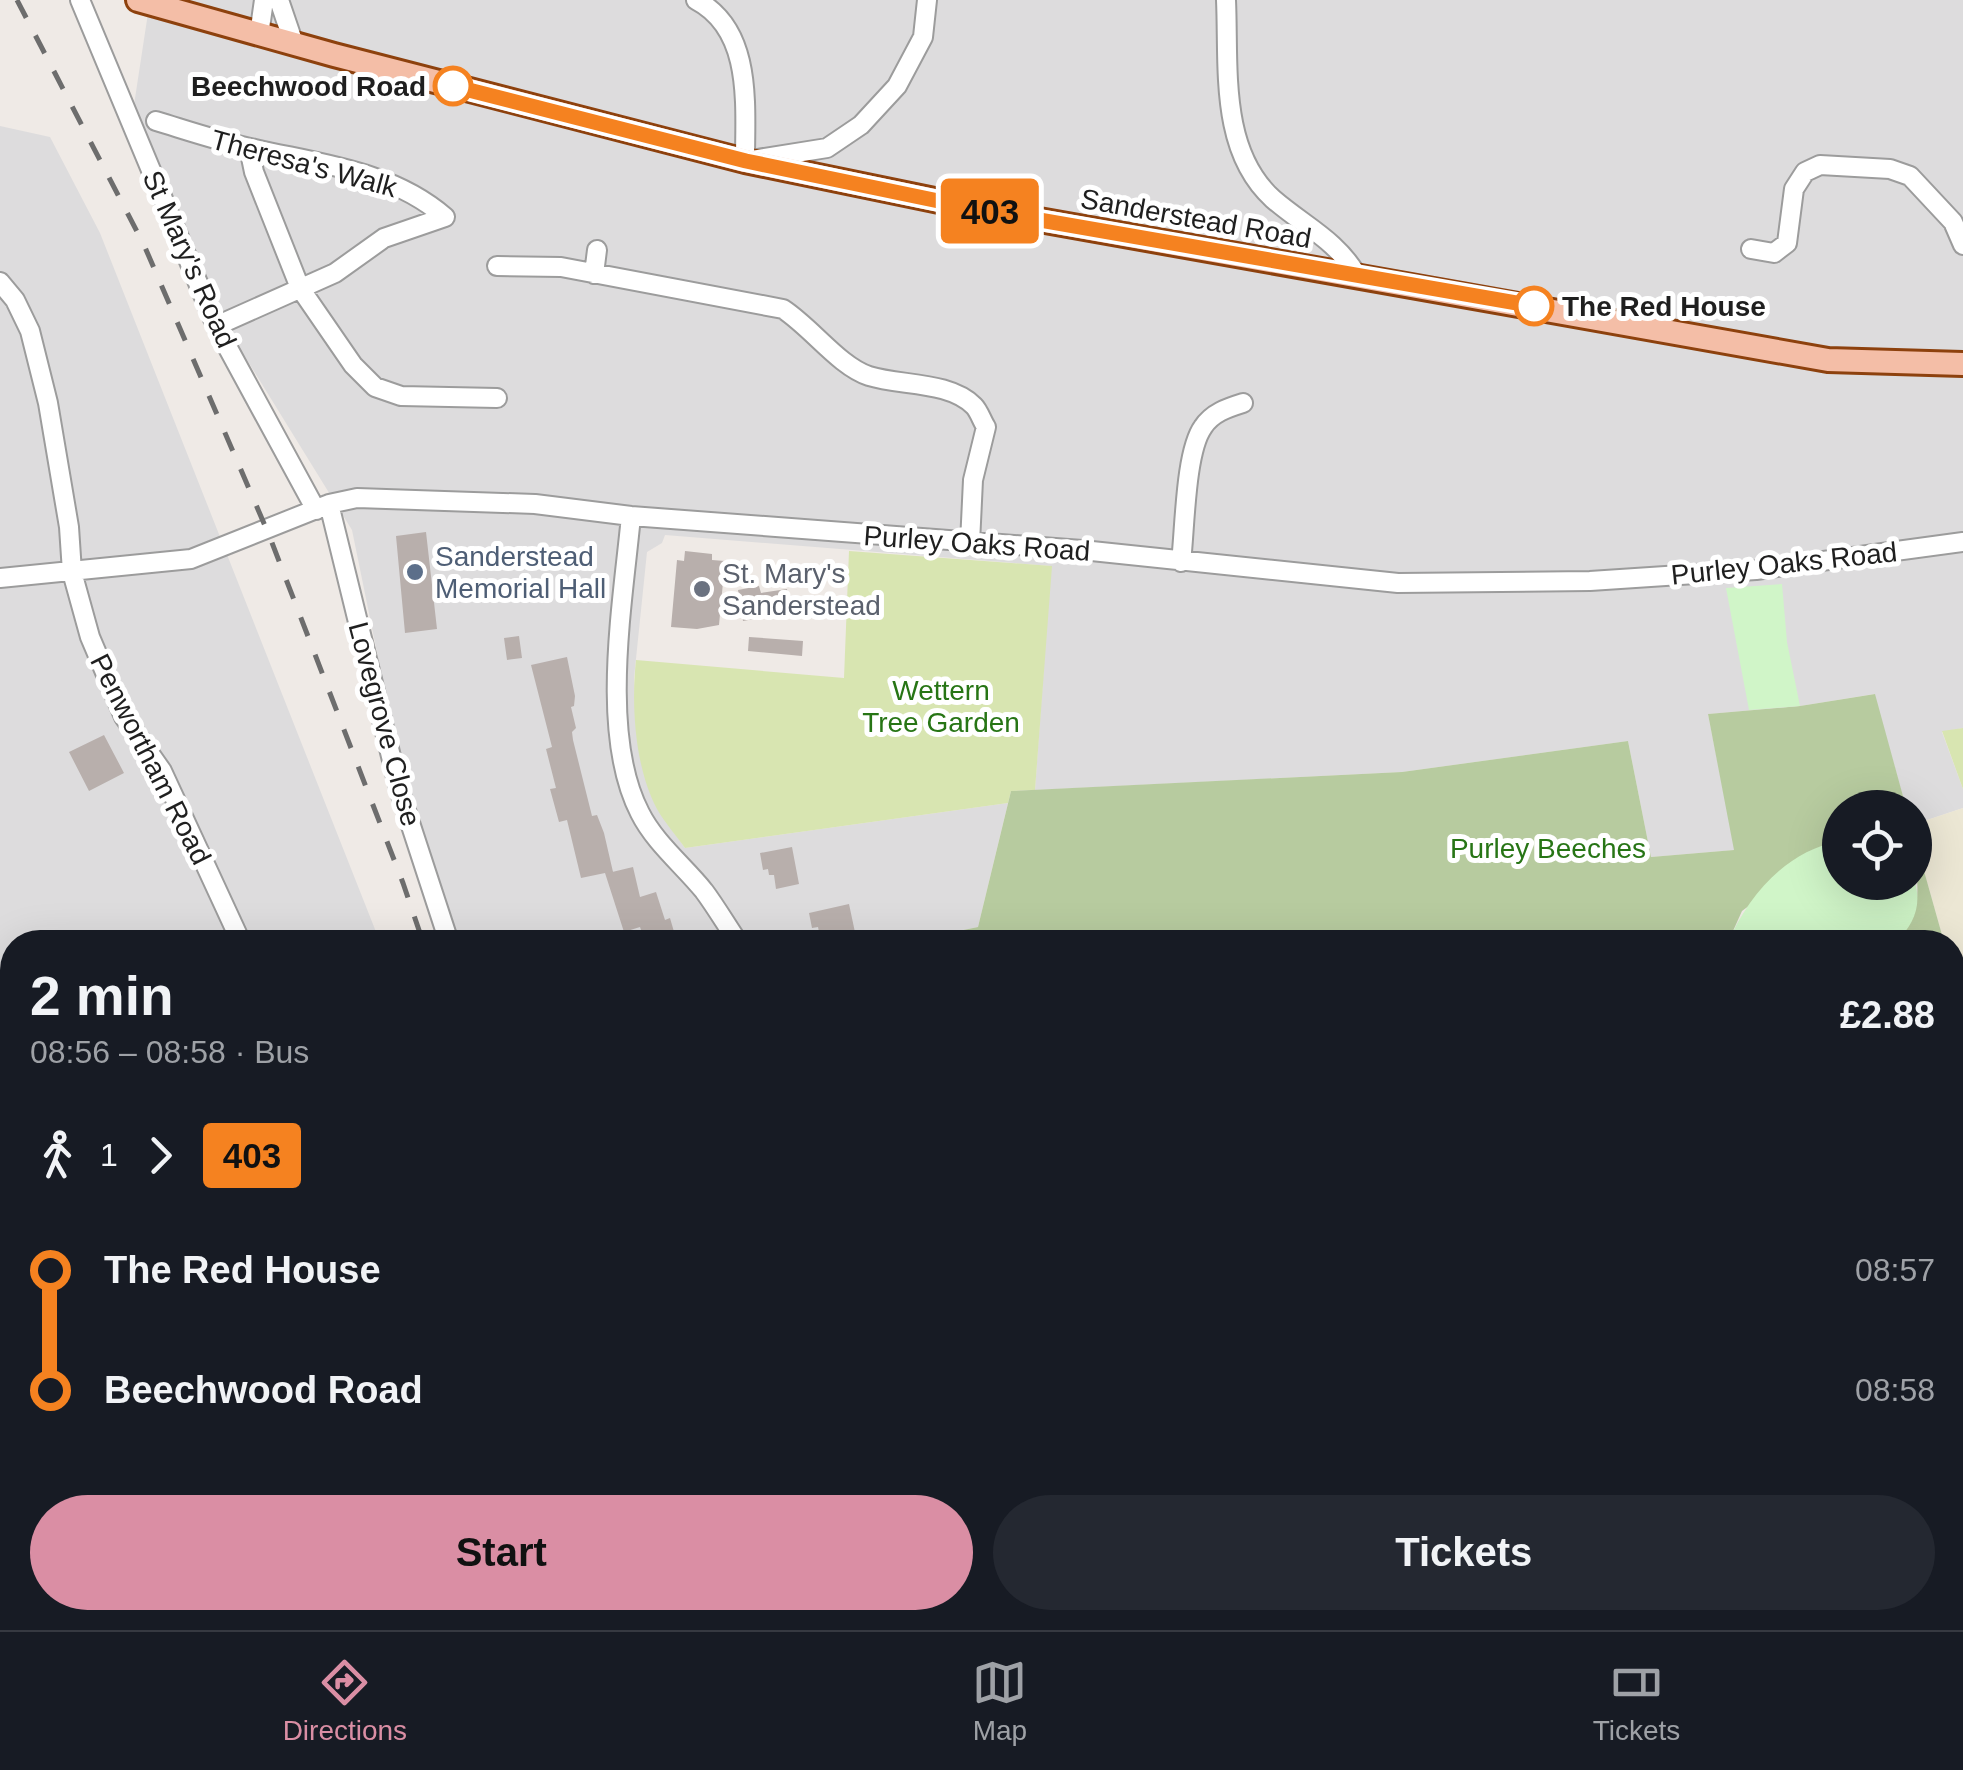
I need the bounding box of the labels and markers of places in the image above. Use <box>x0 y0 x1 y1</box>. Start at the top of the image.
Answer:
marker: Beechwood Road <box>434 67 472 105</box>
place label: Beechwood Road <box>191 71 426 102</box>
marker: The Red House <box>1515 287 1553 325</box>
place label: The Red House <box>1562 291 1766 322</box>
place label: Sanderstead Memorial Hall <box>435 541 606 604</box>
place label: St. Mary's Sanderstead <box>722 558 881 621</box>
marker: Sanderstead Memorial Hall <box>404 561 426 583</box>
marker: St. Mary's Sanderstead <box>691 578 713 600</box>

